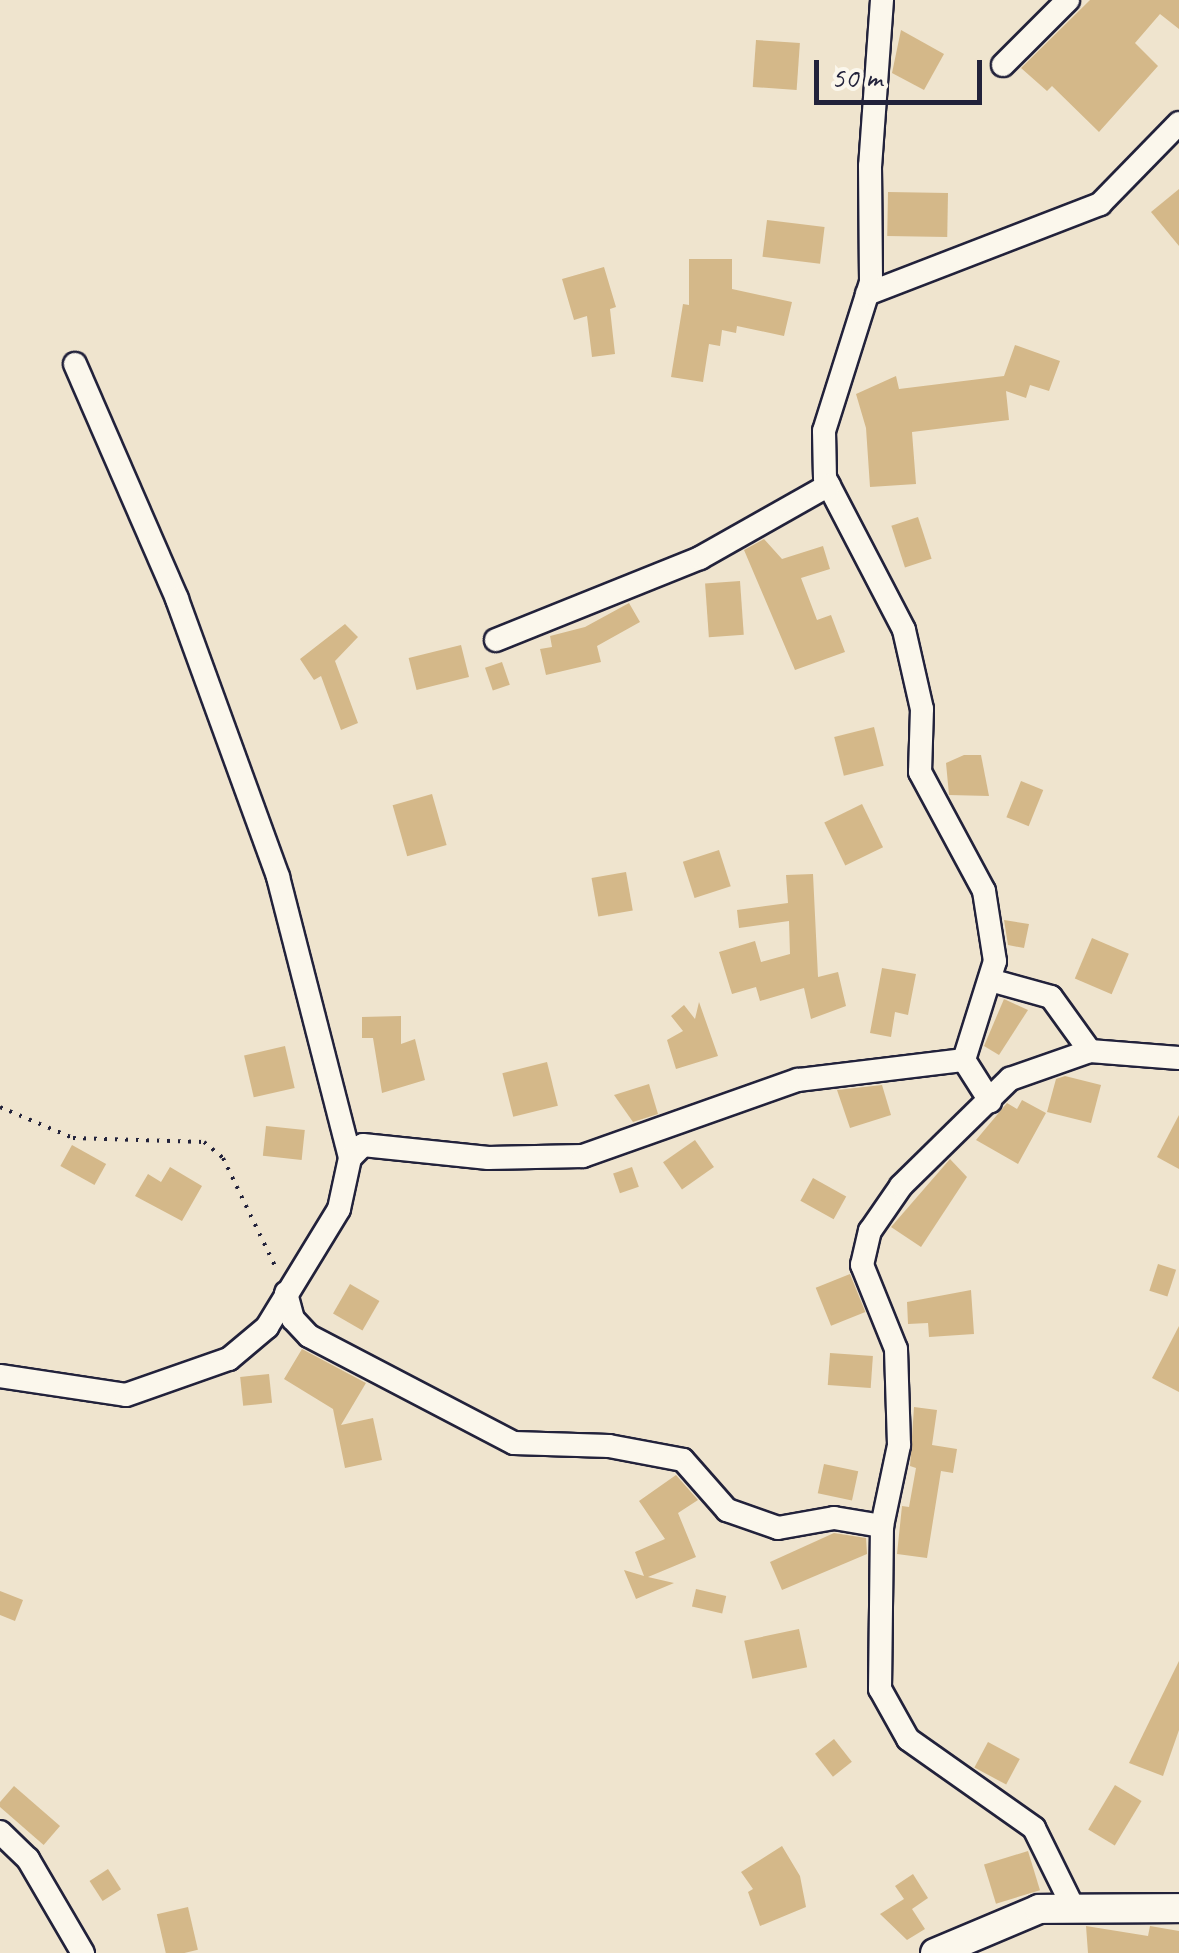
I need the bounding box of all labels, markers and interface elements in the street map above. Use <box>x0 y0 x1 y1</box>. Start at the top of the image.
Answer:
scale bar <box>819 40 986 102</box>
text: 50 m <box>831 58 882 96</box>

